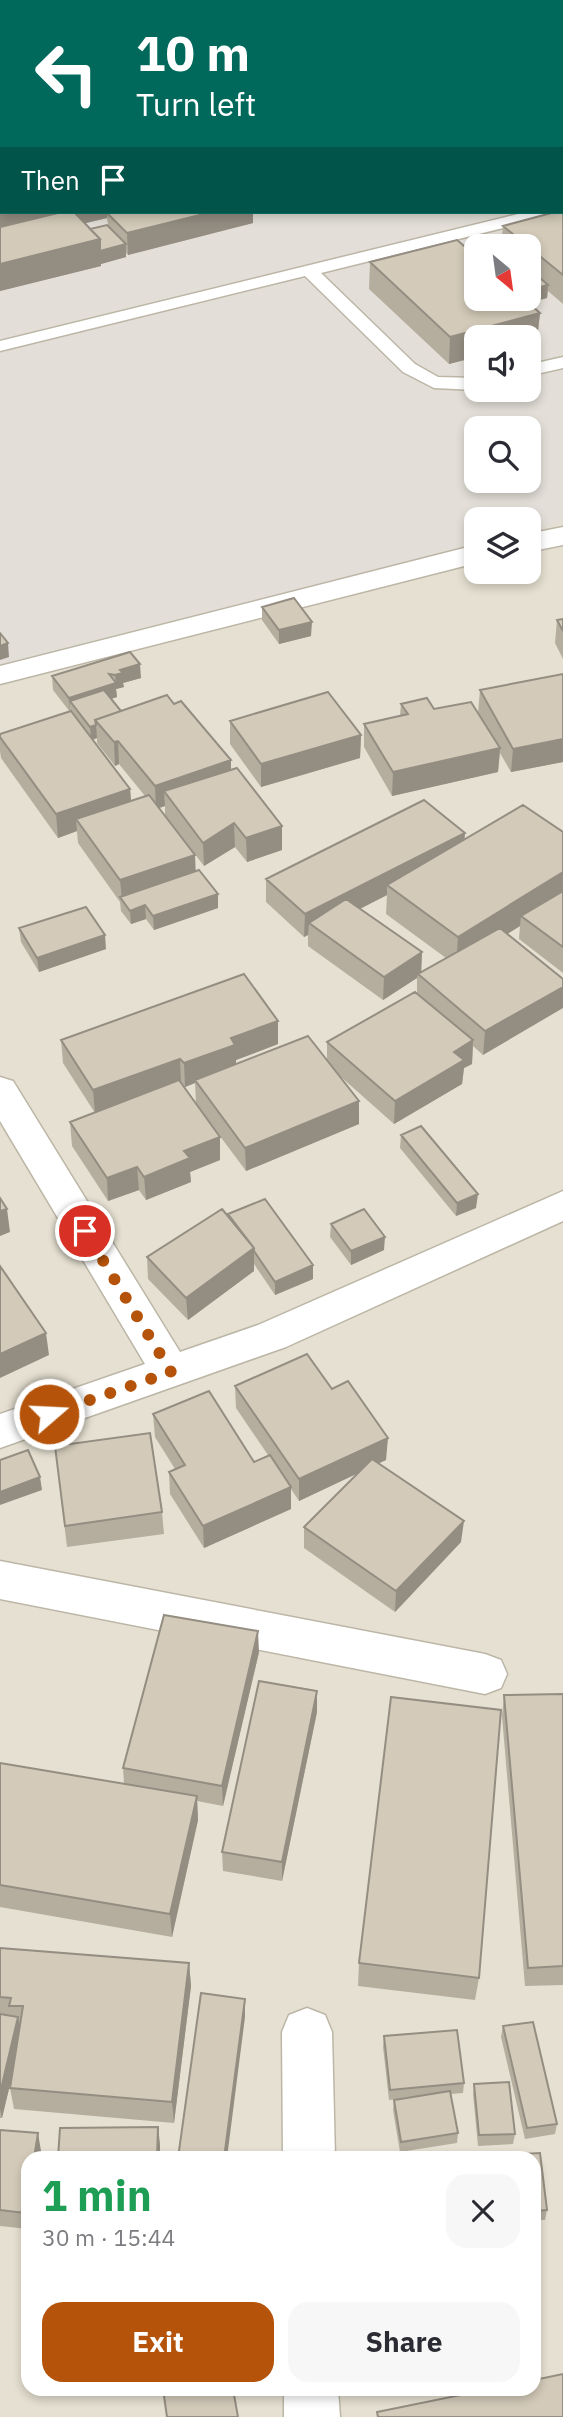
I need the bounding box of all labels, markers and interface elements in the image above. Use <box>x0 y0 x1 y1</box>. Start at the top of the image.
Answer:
text: 10 m <box>136 21 250 84</box>
icon: left <box>21 28 112 119</box>
text: Turn left <box>136 83 256 125</box>
icon: arrive <box>94 161 132 199</box>
text: Then <box>21 163 80 197</box>
north arrow <box>464 234 541 312</box>
map controls <box>464 234 541 584</box>
button: sound <box>464 325 541 402</box>
button: search <box>464 416 541 493</box>
button: layers <box>464 507 541 584</box>
pin <box>55 1201 115 1261</box>
icon: arrive <box>66 1212 104 1250</box>
position arrow <box>12 1377 86 1451</box>
text: 1 min <box>42 2168 152 2223</box>
button: close <box>446 2174 520 2248</box>
text: 30 m · 15:44 <box>42 2222 175 2252</box>
button: Exit <box>42 2302 274 2382</box>
button: Share <box>288 2302 520 2382</box>

